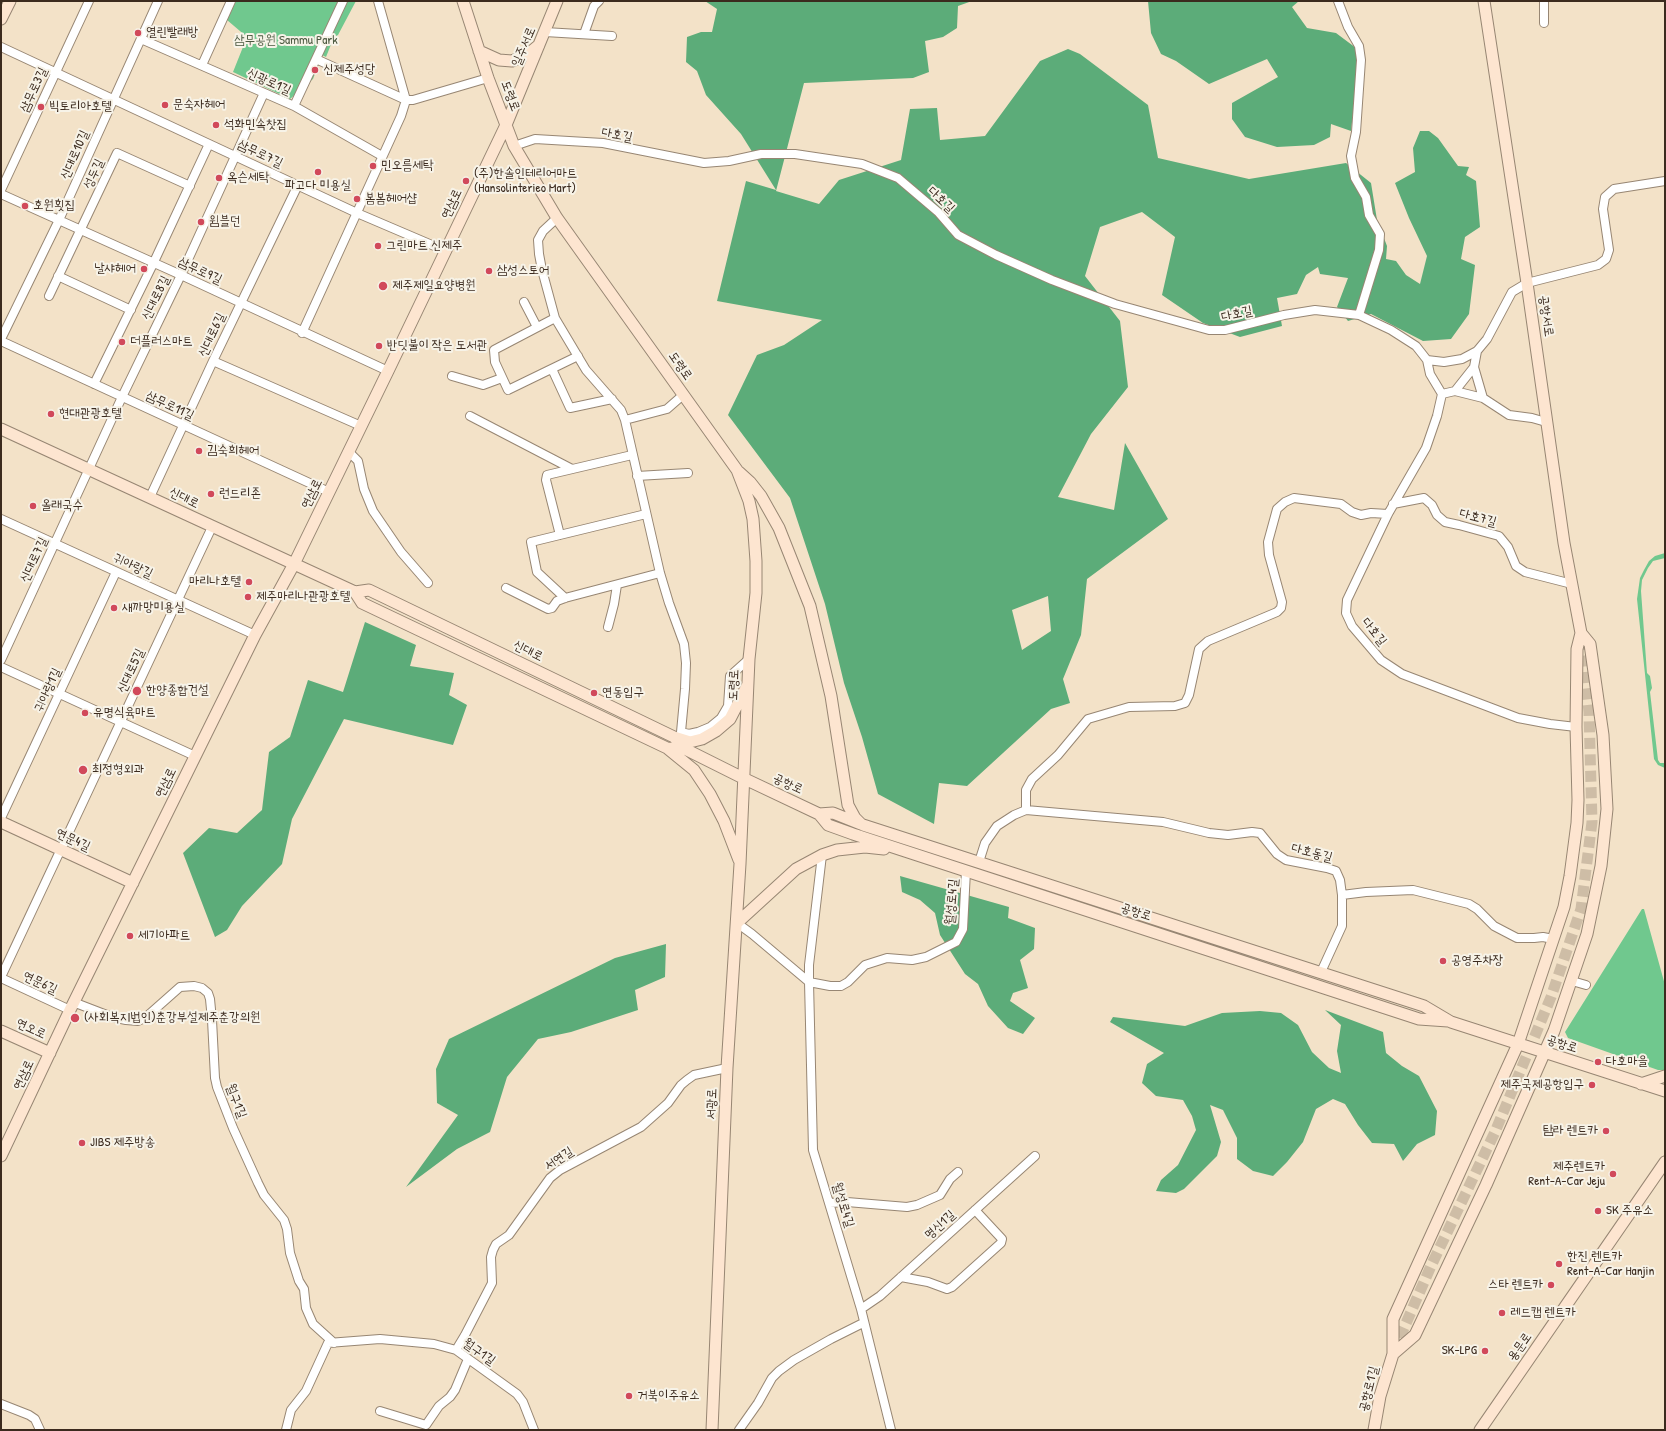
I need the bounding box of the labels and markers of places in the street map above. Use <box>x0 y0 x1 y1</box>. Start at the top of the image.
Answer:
place label: 열린빨래방 <box>146 25 198 41</box>
marker: 열린빨래방 <box>133 28 143 38</box>
place label: 신제주성당 <box>323 62 375 78</box>
marker: 신제주성당 <box>310 65 320 75</box>
place label: 문숙자헤어 <box>173 97 225 113</box>
place label: 빅토리아호텔 <box>49 99 112 115</box>
marker: 문숙자헤어 <box>160 100 170 110</box>
marker: 빅토리아호텔 <box>36 102 46 112</box>
place label: 석화민속찻집 <box>224 117 287 133</box>
marker: 석화민속찻집 <box>211 120 221 130</box>
place label: 민오름세탁 <box>381 158 433 174</box>
marker: 민오름세탁 <box>368 161 378 171</box>
place label: (주)한솔인테리어마트 (Hansolinterieo Mart) <box>474 166 577 197</box>
marker: 파고다 미용실 <box>313 167 323 177</box>
place label: 옥슨세탁 <box>227 170 269 186</box>
marker: 옥슨세탁 <box>214 173 224 183</box>
marker: (주)한솔인테리어마트 (Hansolinterieo Mart) <box>461 176 471 186</box>
place label: 파고다 미용실 <box>285 178 351 194</box>
place label: 봄봄헤어샵 <box>365 191 417 207</box>
marker: 봄봄헤어샵 <box>352 194 362 204</box>
place label: 호원횟집 <box>33 198 75 214</box>
marker: 호원횟집 <box>20 201 30 211</box>
place label: 윔블던 <box>209 214 240 230</box>
marker: 윔블던 <box>196 217 206 227</box>
place label: 그린마트 신제주 <box>386 238 462 254</box>
marker: 그린마트 신제주 <box>373 241 383 251</box>
place label: 날샤헤어 <box>94 261 136 277</box>
place label: 삼성스토어 <box>497 263 549 279</box>
marker: 날샤헤어 <box>139 264 149 274</box>
marker: 삼성스토어 <box>484 266 494 276</box>
place label: 제주제일요양병원 <box>392 278 476 294</box>
marker: 제주제일요양병원 <box>377 280 389 292</box>
place label: 더플러스마트 <box>130 334 193 350</box>
marker: 더플러스마트 <box>117 337 127 347</box>
place label: 반딧불이 작은 도서관 <box>387 338 487 354</box>
marker: 반딧불이 작은 도서관 <box>374 341 384 351</box>
place label: 현대관광호텔 <box>59 406 122 422</box>
marker: 현대관광호텔 <box>46 409 56 419</box>
place label: 김숙희헤어 <box>207 443 259 459</box>
marker: 김숙희헤어 <box>194 446 204 456</box>
place label: 런드리존 <box>219 486 261 502</box>
marker: 런드리존 <box>206 489 216 499</box>
place label: 올래국수 <box>41 498 83 514</box>
marker: 올래국수 <box>28 501 38 511</box>
place label: 마리나호텔 <box>189 574 241 590</box>
marker: 마리나호텔 <box>244 577 254 587</box>
place label: 제주마리나관광호텔 <box>256 589 350 605</box>
marker: 제주마리나관광호텔 <box>243 592 253 602</box>
place label: 새까망미용실 <box>122 600 185 616</box>
marker: 새까망미용실 <box>109 603 119 613</box>
place label: 한양종합건설 <box>146 683 209 699</box>
marker: 한양종합건설 <box>131 685 143 697</box>
place label: 연동입구 <box>602 685 644 701</box>
marker: 연동입구 <box>589 688 599 698</box>
place label: 유명식육마트 <box>93 705 156 721</box>
marker: 유명식육마트 <box>80 708 90 718</box>
place label: 최정형외과 <box>92 762 144 778</box>
marker: 최정형외과 <box>77 764 89 776</box>
place label: 세기아파트 <box>138 928 190 944</box>
marker: 세기아파트 <box>125 931 135 941</box>
place label: 공영주차장 <box>1451 953 1503 969</box>
marker: 공영주차장 <box>1438 956 1448 966</box>
place label: (사회복지법인)춘강부설제주춘강의원 <box>84 1010 260 1026</box>
marker: (사회복지법인)춘강부설제주춘강의원 <box>69 1012 81 1024</box>
place label: 다호마을 <box>1606 1054 1648 1070</box>
marker: 다호마을 <box>1593 1057 1603 1067</box>
place label: 제주국제공항입구 <box>1500 1077 1584 1093</box>
marker: 제주국제공항입구 <box>1587 1080 1597 1090</box>
place label: 탐라 렌트카 <box>1543 1123 1598 1139</box>
marker: 탐라 렌트카 <box>1601 1126 1611 1136</box>
place label: JIBS 제주방송 <box>90 1135 155 1151</box>
marker: JIBS 제주방송 <box>77 1138 87 1148</box>
place label: 제주렌트카 Rent-A-Car Jeju <box>1528 1159 1605 1190</box>
marker: 제주렌트카 Rent-A-Car Jeju <box>1608 1169 1618 1179</box>
place label: SK 주유소 <box>1606 1203 1653 1219</box>
marker: SK 주유소 <box>1593 1206 1603 1216</box>
place label: 한진 렌트카 Rent-A-Car Hanjin <box>1567 1249 1654 1280</box>
marker: 한진 렌트카 Rent-A-Car Hanjin <box>1554 1259 1564 1269</box>
place label: 스타 렌트카 <box>1488 1277 1543 1293</box>
marker: 스타 렌트카 <box>1546 1280 1556 1290</box>
place label: 레드캡 렌트카 <box>1510 1305 1576 1321</box>
marker: 레드캡 렌트카 <box>1497 1308 1507 1318</box>
place label: SK-LPG <box>1442 1343 1477 1359</box>
marker: SK-LPG <box>1480 1346 1490 1356</box>
place label: 거북이주유소 <box>637 1388 700 1404</box>
marker: 거북이주유소 <box>624 1391 634 1401</box>

